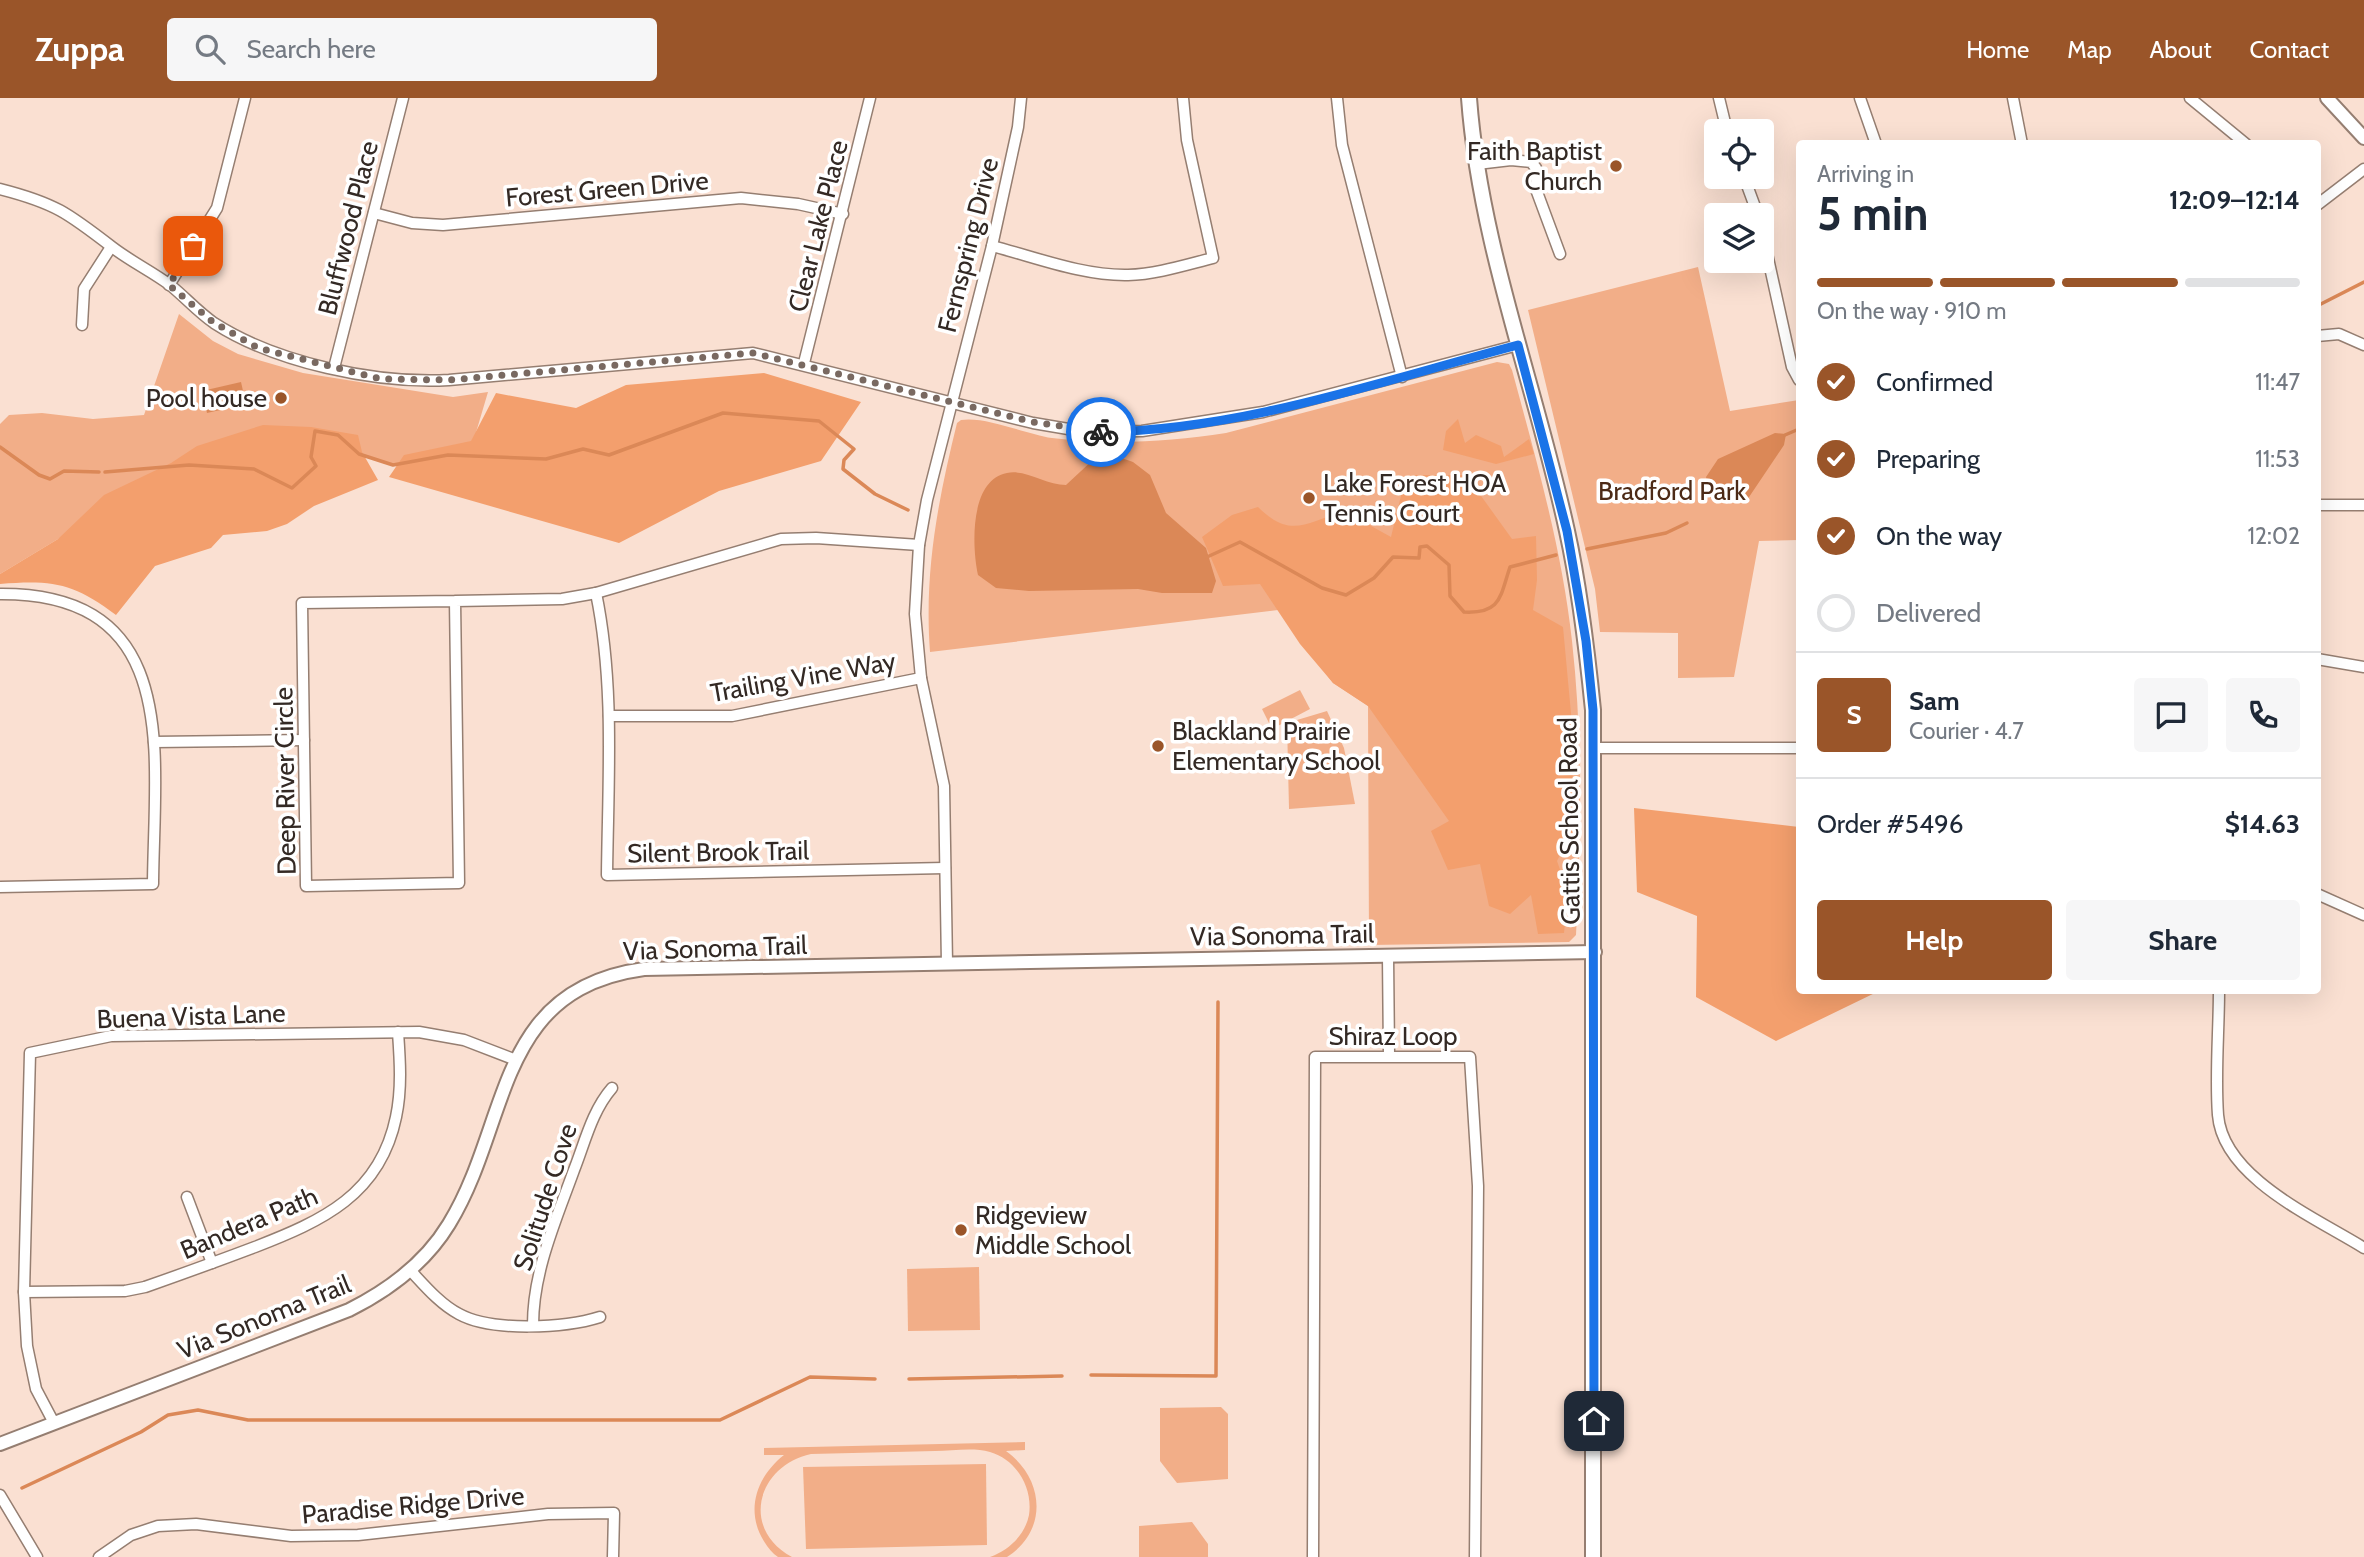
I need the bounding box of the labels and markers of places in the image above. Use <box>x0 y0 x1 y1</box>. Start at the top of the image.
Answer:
place label: Faith Baptist Church <box>1467 135 1602 197</box>
marker: Faith Baptist Church <box>1608 158 1624 174</box>
pin <box>163 216 223 276</box>
place label: Pool house <box>146 382 267 414</box>
marker: Pool house <box>273 390 289 406</box>
place label: Lake Forest HOA Tennis Court <box>1323 467 1506 529</box>
marker: Lake Forest HOA Tennis Court <box>1301 490 1317 506</box>
place label: Blackland Prairie Elementary School <box>1172 715 1380 777</box>
marker: Blackland Prairie Elementary School <box>1150 738 1166 754</box>
place label: Ridgeview Middle School <box>975 1199 1131 1261</box>
marker: Ridgeview Middle School <box>953 1222 969 1238</box>
pin <box>1564 1391 1624 1451</box>

